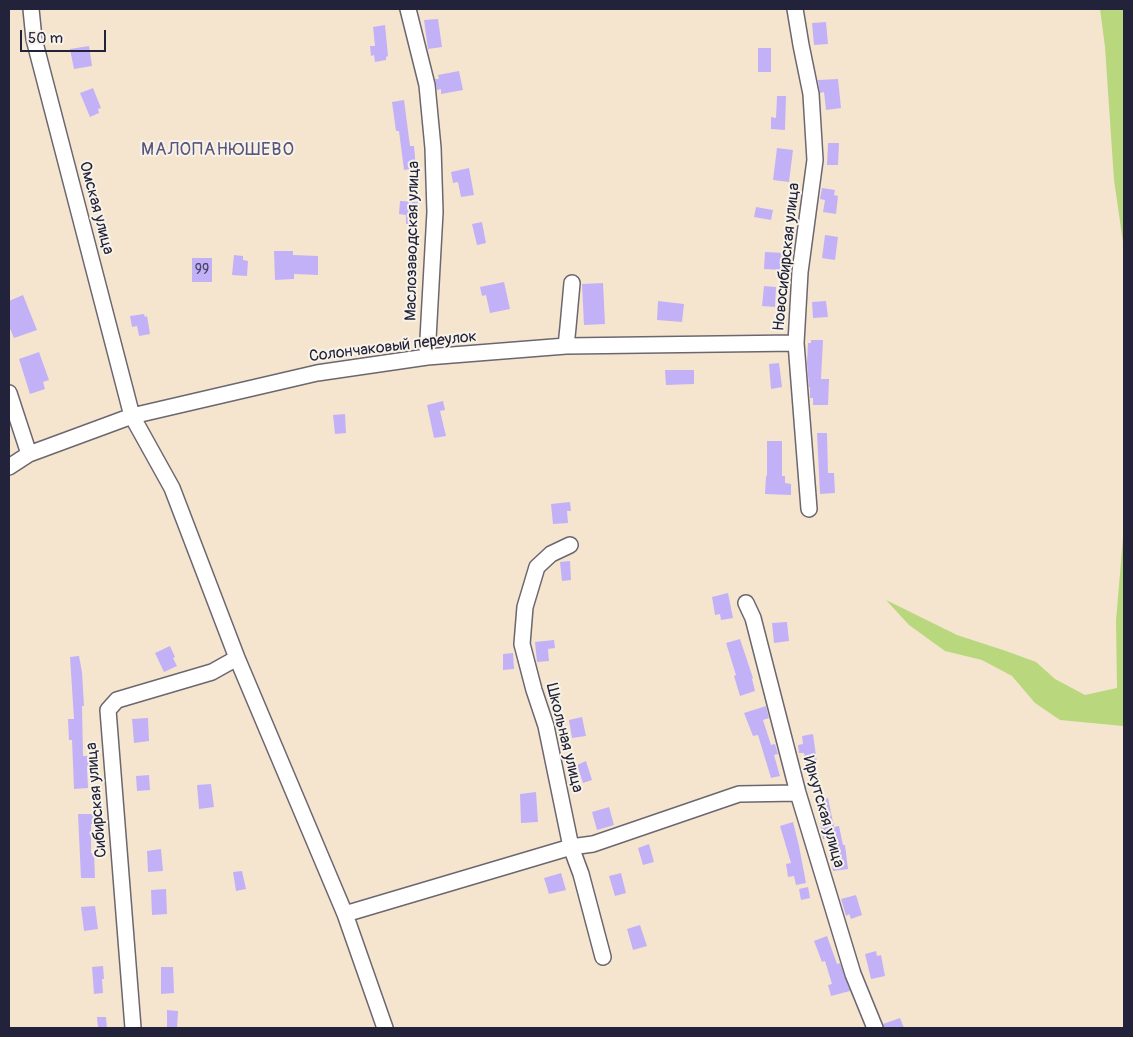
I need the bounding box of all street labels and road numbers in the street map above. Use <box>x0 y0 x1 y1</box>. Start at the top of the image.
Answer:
street label: Омская улица <box>74 159 118 257</box>
street label: Маслозаводская улица <box>402 161 424 321</box>
street label: Новосибирская улица <box>770 182 804 332</box>
street label: Солончаковый переулок <box>308 327 478 367</box>
street label: Школьная улица <box>541 681 587 795</box>
street label: Сибирская улица <box>82 742 112 858</box>
street label: Иркутская улица <box>798 754 848 870</box>

